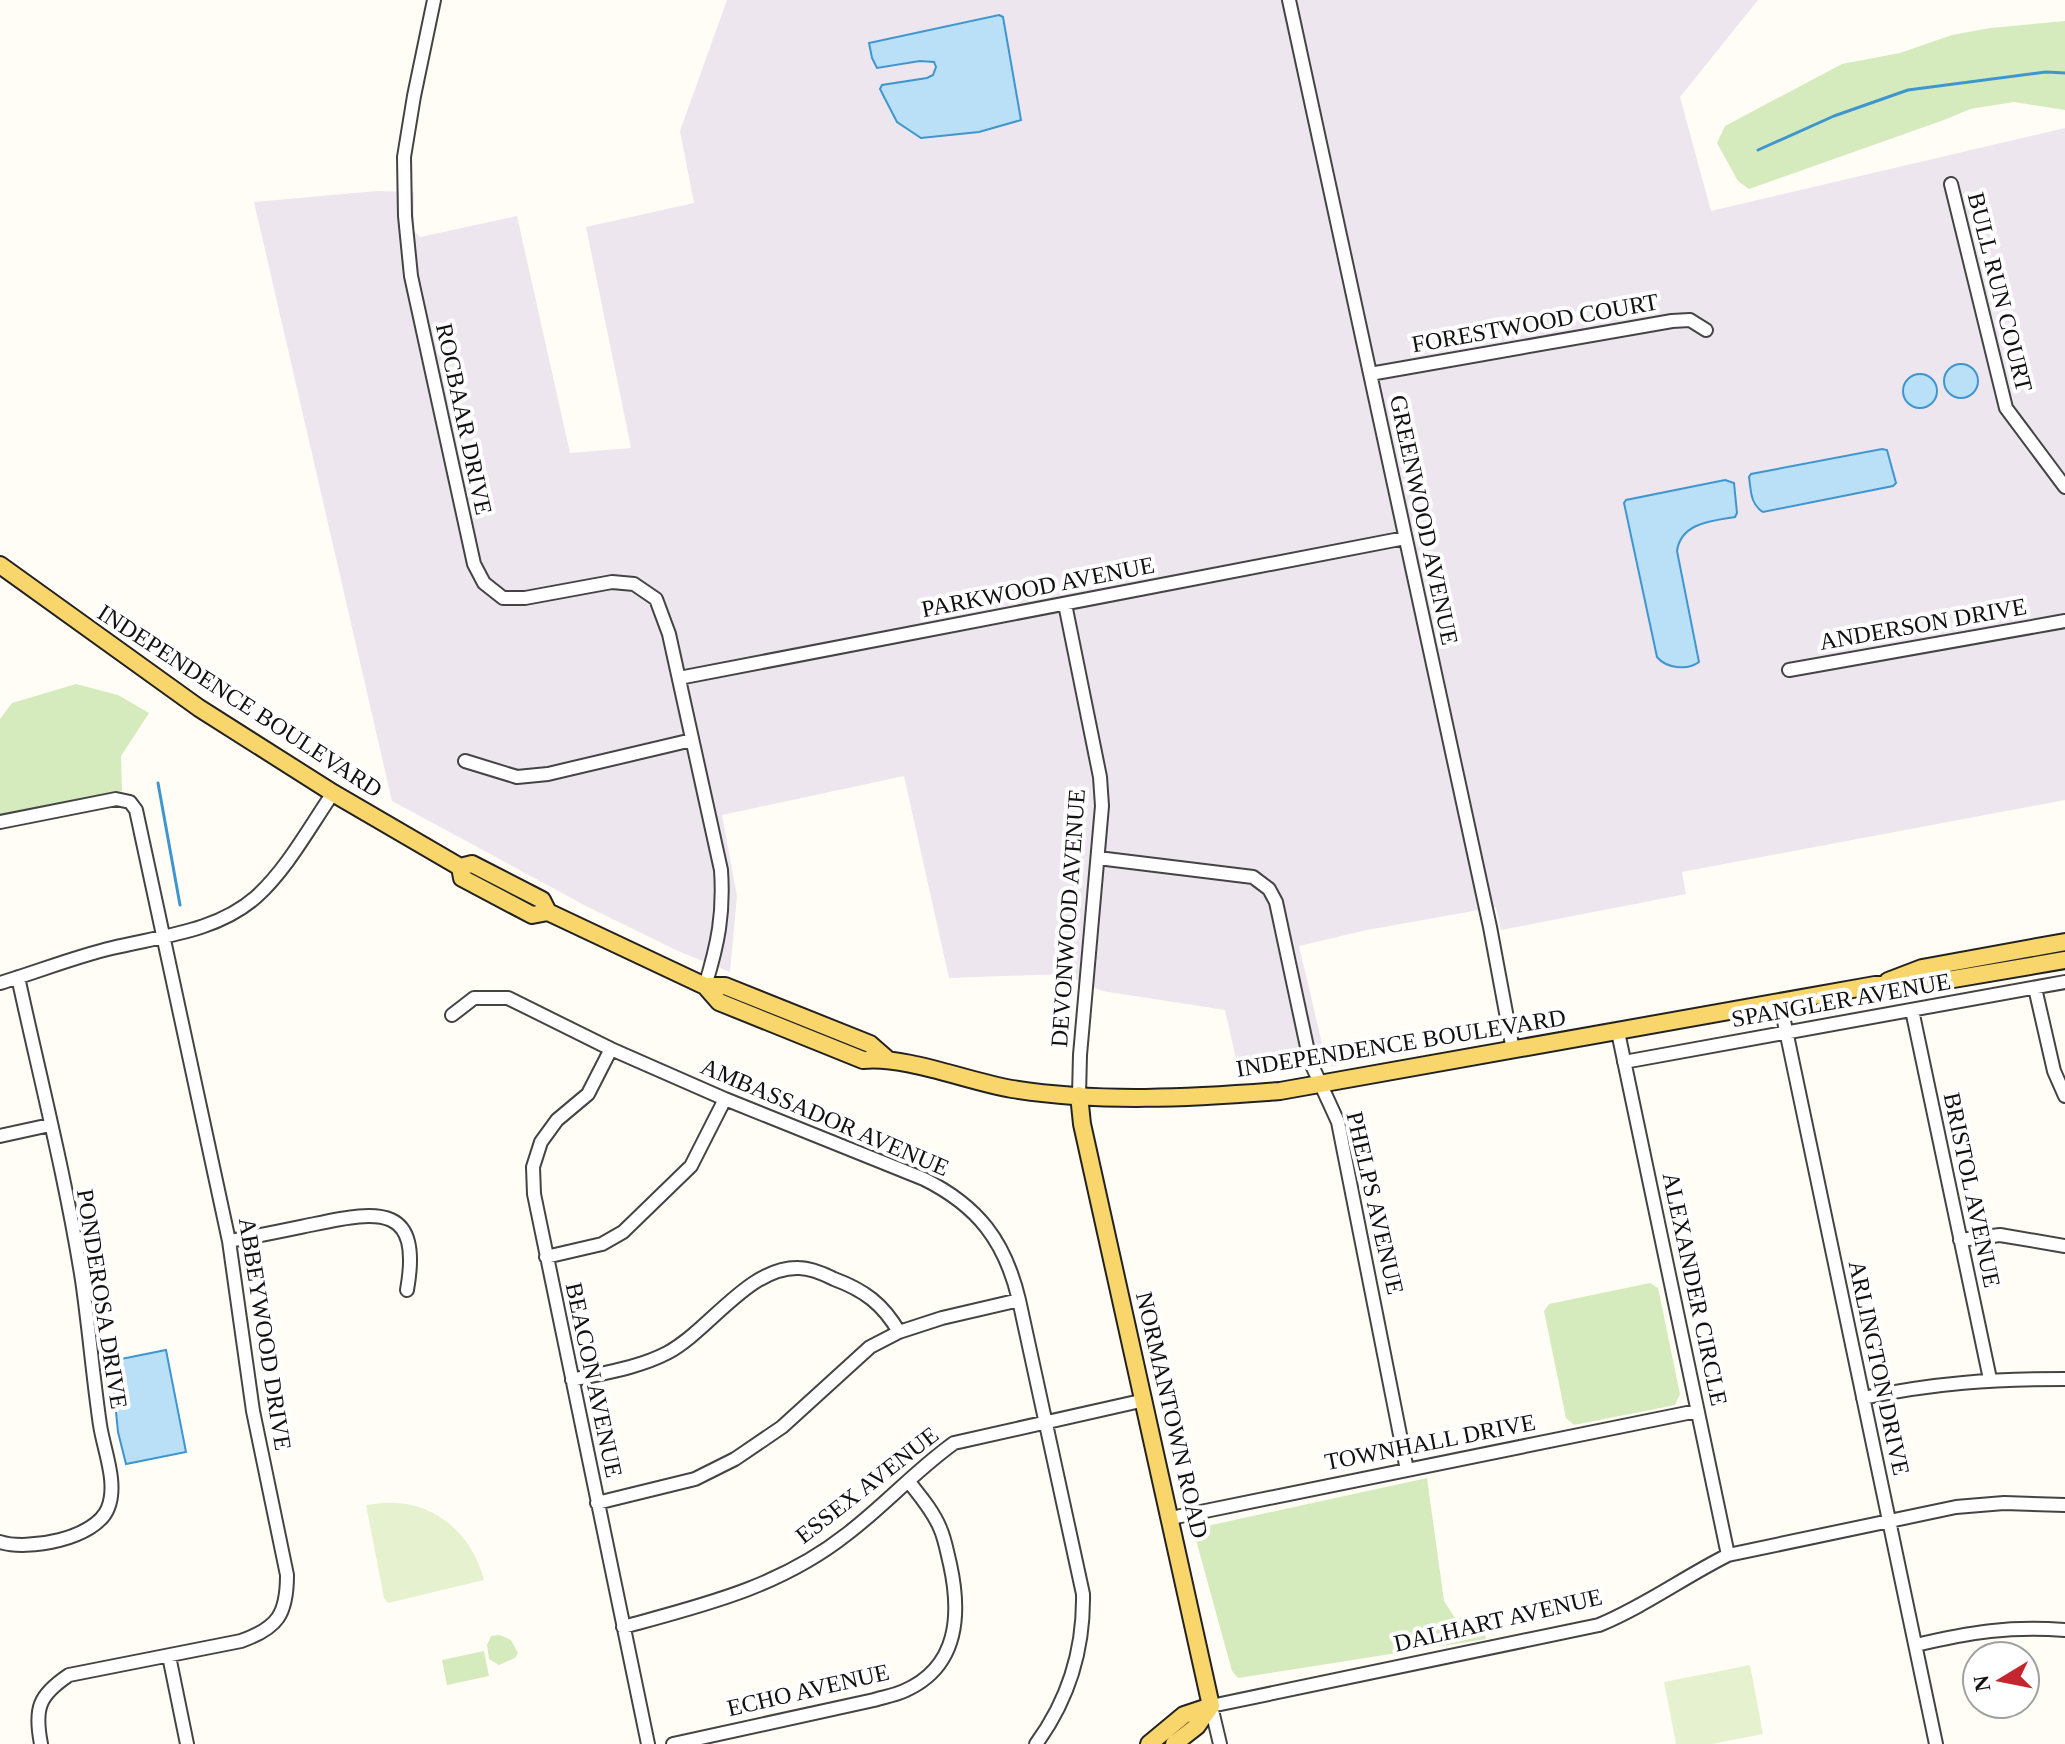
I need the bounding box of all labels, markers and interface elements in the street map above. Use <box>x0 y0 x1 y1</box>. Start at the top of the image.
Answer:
street label: BULL RUN COURT <box>1963 190 2037 395</box>
street label: FORESTWOOD COURT <box>1410 288 1661 358</box>
street label: ROCBAAR DRIVE <box>431 321 497 517</box>
street label: GREENWOOD AVENUE <box>1385 393 1463 647</box>
street label: PARKWOOD AVENUE <box>919 552 1157 622</box>
street label: ANDERSON DRIVE <box>1817 593 2029 655</box>
street label: INDEPENDENCE BOULEVARD <box>93 599 387 803</box>
street label: DEVONWOOD AVENUE <box>1046 788 1090 1048</box>
street label: SPANGLER AVENUE <box>1729 968 1953 1032</box>
street label: INDEPENDENCE BOULEVARD <box>1234 1004 1568 1082</box>
street label: AMBASSADOR AVENUE <box>697 1053 953 1181</box>
street label: BRISTOL AVENUE <box>1939 1090 2005 1290</box>
street label: PHELPS AVENUE <box>1341 1109 1409 1297</box>
street label: ALEXANDER CIRCLE <box>1658 1170 1732 1408</box>
street label: PONDEROSA DRIVE <box>72 1187 132 1411</box>
street label: ABBEYWOOD DRIVE <box>234 1216 296 1452</box>
street label: ARLINGTON DRIVE <box>1844 1258 1914 1478</box>
street label: BEACON AVENUE <box>561 1280 627 1480</box>
street label: NORMANTOWN ROAD <box>1131 1289 1213 1541</box>
street label: TOWNHALL DRIVE <box>1323 1409 1537 1475</box>
street label: ESSEX AVENUE <box>791 1421 943 1549</box>
street label: DALHART AVENUE <box>1391 1583 1605 1657</box>
north arrow <box>1961 1640 2041 1720</box>
street label: ECHO AVENUE <box>724 1659 892 1721</box>
text: N <box>1968 1673 1995 1693</box>

